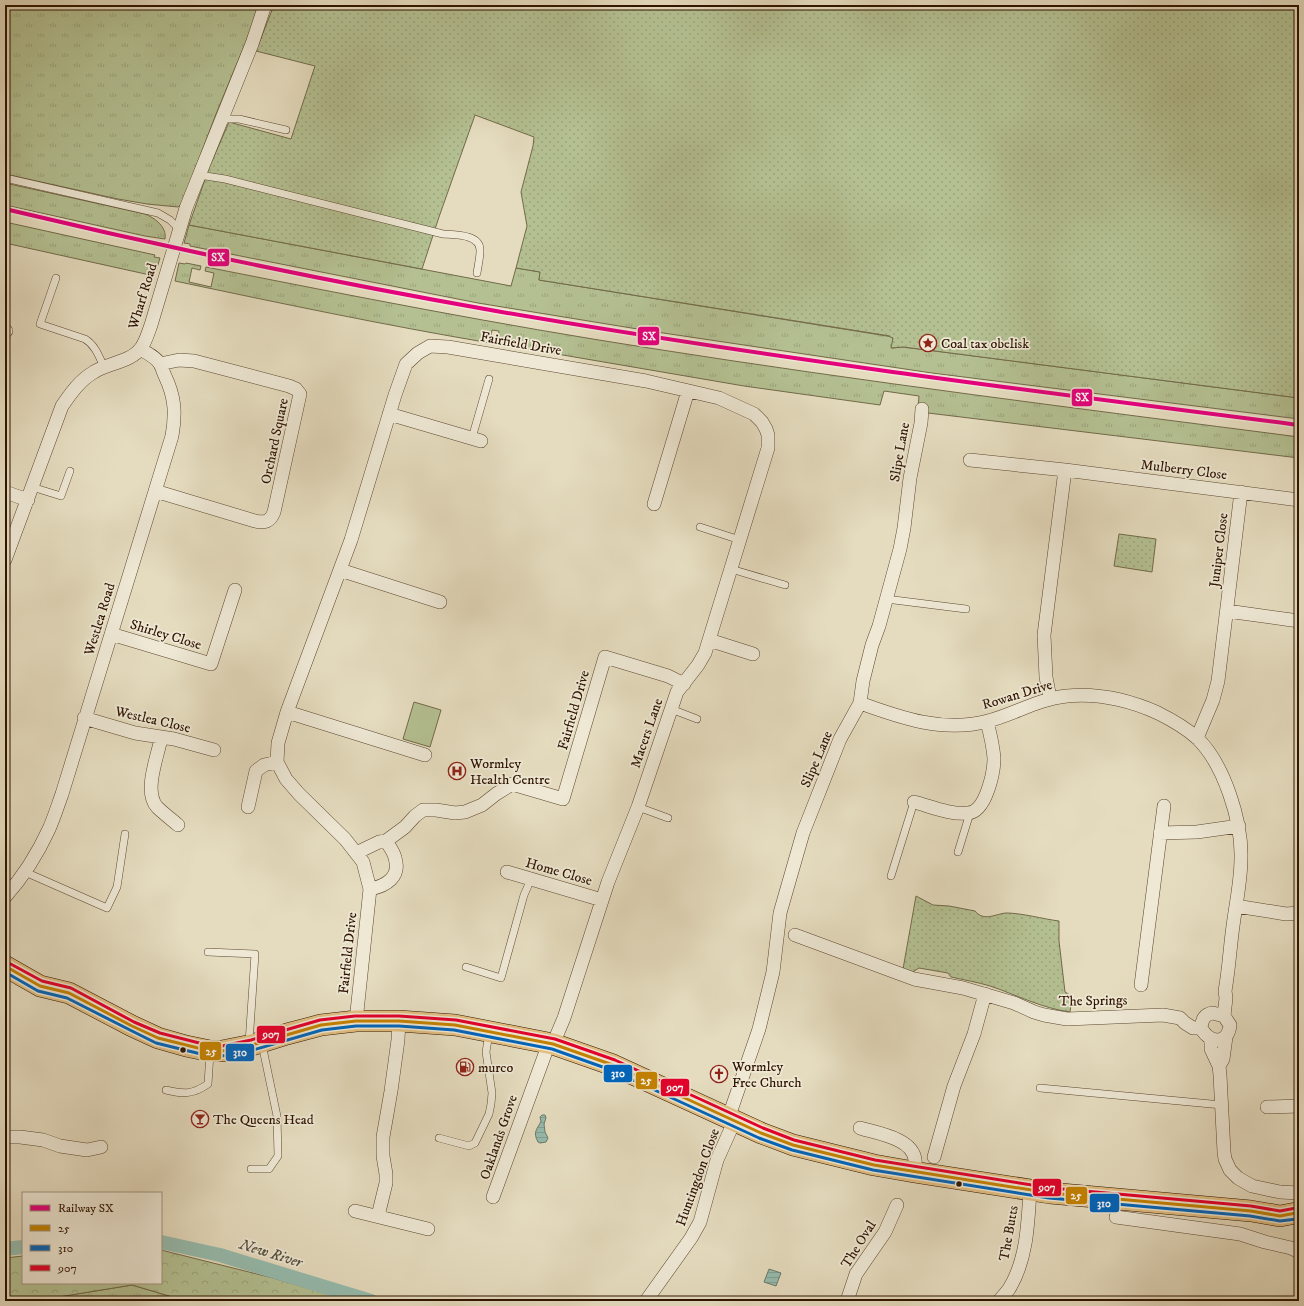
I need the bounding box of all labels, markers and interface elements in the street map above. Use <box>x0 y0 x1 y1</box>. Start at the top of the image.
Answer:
line badge: SX <box>207 248 230 267</box>
text: SX <box>211 251 226 265</box>
street label: Wharf Road <box>124 261 162 332</box>
line badge: SX <box>637 326 660 346</box>
street label: Fairfield Drive <box>479 328 563 360</box>
text: SX <box>642 330 657 344</box>
place icon: Coal tax obelisk <box>918 333 938 353</box>
place label: Coal tax obelisk <box>941 335 1029 353</box>
line badge: SX <box>1071 388 1093 407</box>
text: SX <box>1075 391 1090 405</box>
street label: Orchard Square <box>257 396 293 486</box>
street label: Slipe Lane <box>886 421 914 483</box>
street label: Mulberry Close <box>1140 456 1228 484</box>
street label: Juniper Close <box>1205 512 1233 590</box>
street label: Westlea Road <box>80 581 120 659</box>
street label: Shirley Close <box>128 616 204 654</box>
street label: Fairfield Drive <box>554 668 594 752</box>
street label: Rowan Drive <box>980 676 1055 714</box>
street label: Macers Lane <box>627 696 667 771</box>
street label: Westlea Close <box>112 702 192 737</box>
street label: Slipe Lane <box>797 728 837 791</box>
place label: Wormley Health Centre <box>469 755 550 789</box>
hospital icon: Wormley Health Centre <box>447 761 467 781</box>
street label: Home Close <box>523 854 594 890</box>
street label: Fairfield Drive <box>335 911 361 995</box>
street label: The Springs <box>1059 991 1128 1011</box>
line badge: 907 <box>256 1025 286 1044</box>
text: 907 <box>261 1028 280 1042</box>
line badge: 25 <box>199 1041 222 1061</box>
line badge: 310 <box>225 1043 255 1062</box>
unlabelled marker <box>178 1045 188 1055</box>
text: 25 <box>206 1045 217 1059</box>
text: 310 <box>233 1046 247 1060</box>
fuel station icon: murco <box>455 1057 475 1077</box>
place label: Wormley Free Church <box>731 1058 802 1092</box>
place label: murco <box>478 1059 513 1077</box>
line badge: 310 <box>603 1064 633 1083</box>
church icon: Wormley Free Church <box>709 1064 729 1084</box>
text: 310 <box>611 1067 625 1081</box>
line badge: 25 <box>635 1071 658 1090</box>
text: 25 <box>641 1074 652 1088</box>
line badge: 907 <box>660 1078 690 1097</box>
text: 907 <box>665 1081 684 1095</box>
street label: Oaklands Grove <box>476 1092 522 1182</box>
bar icon: The Queens Head <box>190 1109 210 1129</box>
place label: The Queens Head <box>213 1111 314 1129</box>
street label: Huntingdon Close <box>672 1126 724 1229</box>
line badge: 907 <box>1032 1178 1062 1197</box>
unlabelled marker <box>954 1179 964 1189</box>
text: 907 <box>1037 1181 1056 1195</box>
line badge: 25 <box>1065 1186 1088 1205</box>
text: 25 <box>1071 1189 1082 1203</box>
legend <box>22 1192 162 1284</box>
line badge: 310 <box>1089 1193 1120 1213</box>
text: 310 <box>1097 1197 1111 1211</box>
text: Railway SX <box>58 1201 114 1216</box>
street label: The Butts <box>995 1204 1023 1262</box>
street label: The Oval <box>837 1217 881 1272</box>
text: 25 <box>58 1221 70 1236</box>
water label: New River <box>236 1235 306 1273</box>
text: 310 <box>58 1241 73 1256</box>
text: 907 <box>57 1261 77 1276</box>

